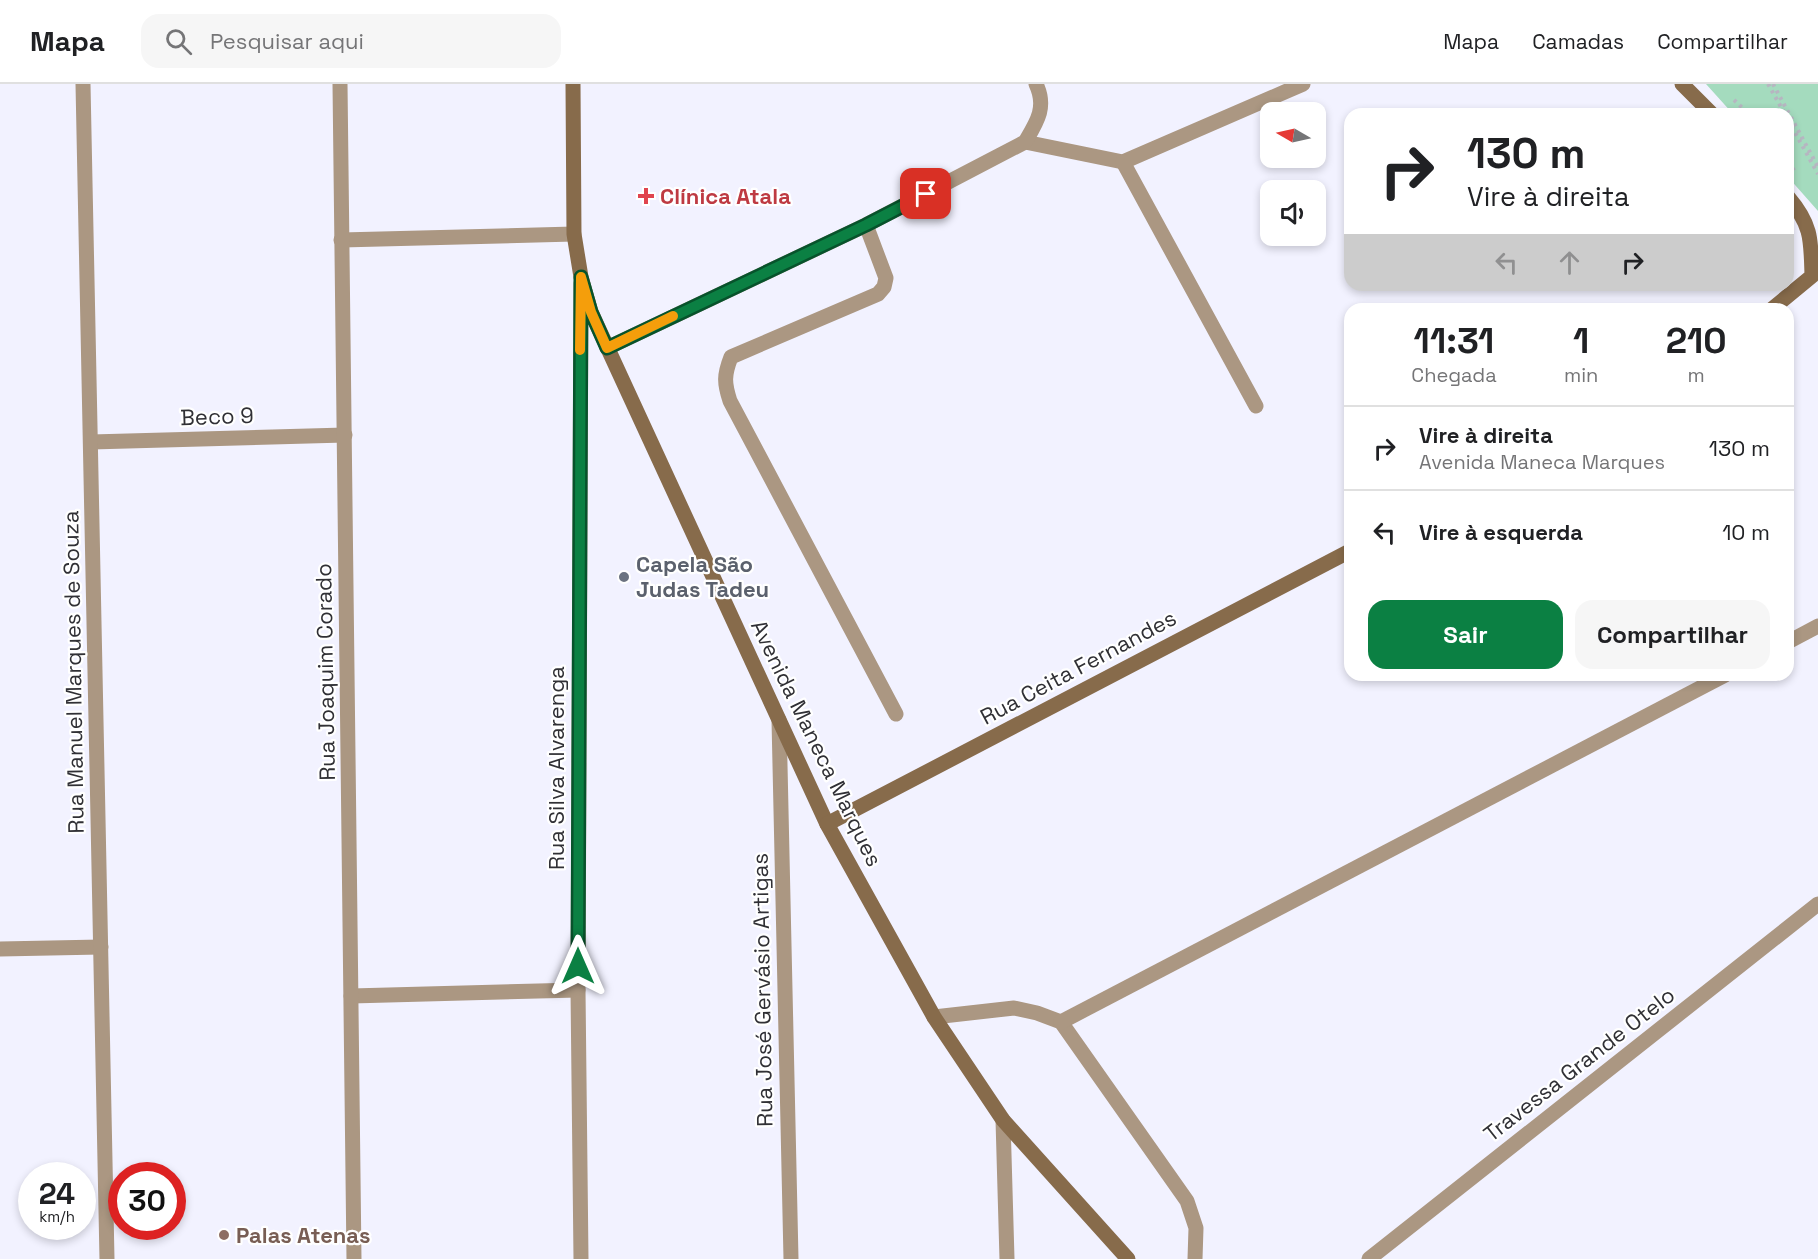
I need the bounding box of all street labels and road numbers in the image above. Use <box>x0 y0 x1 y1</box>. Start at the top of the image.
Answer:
street label: Beco 9 <box>180 401 254 431</box>
street label: Rua Manuel Marques de Souza <box>56 510 90 834</box>
street label: Rua Joaquim Corado <box>309 563 341 781</box>
street label: Rua Ceita Fernandes <box>975 603 1181 731</box>
street label: Avenida Maneca Marques <box>745 615 889 871</box>
street label: Rua Silva Alvarenga <box>542 666 570 870</box>
street label: Rua José Gervásio Artigas <box>746 853 778 1127</box>
street label: Travessa Grande Otelo <box>1478 981 1680 1147</box>

